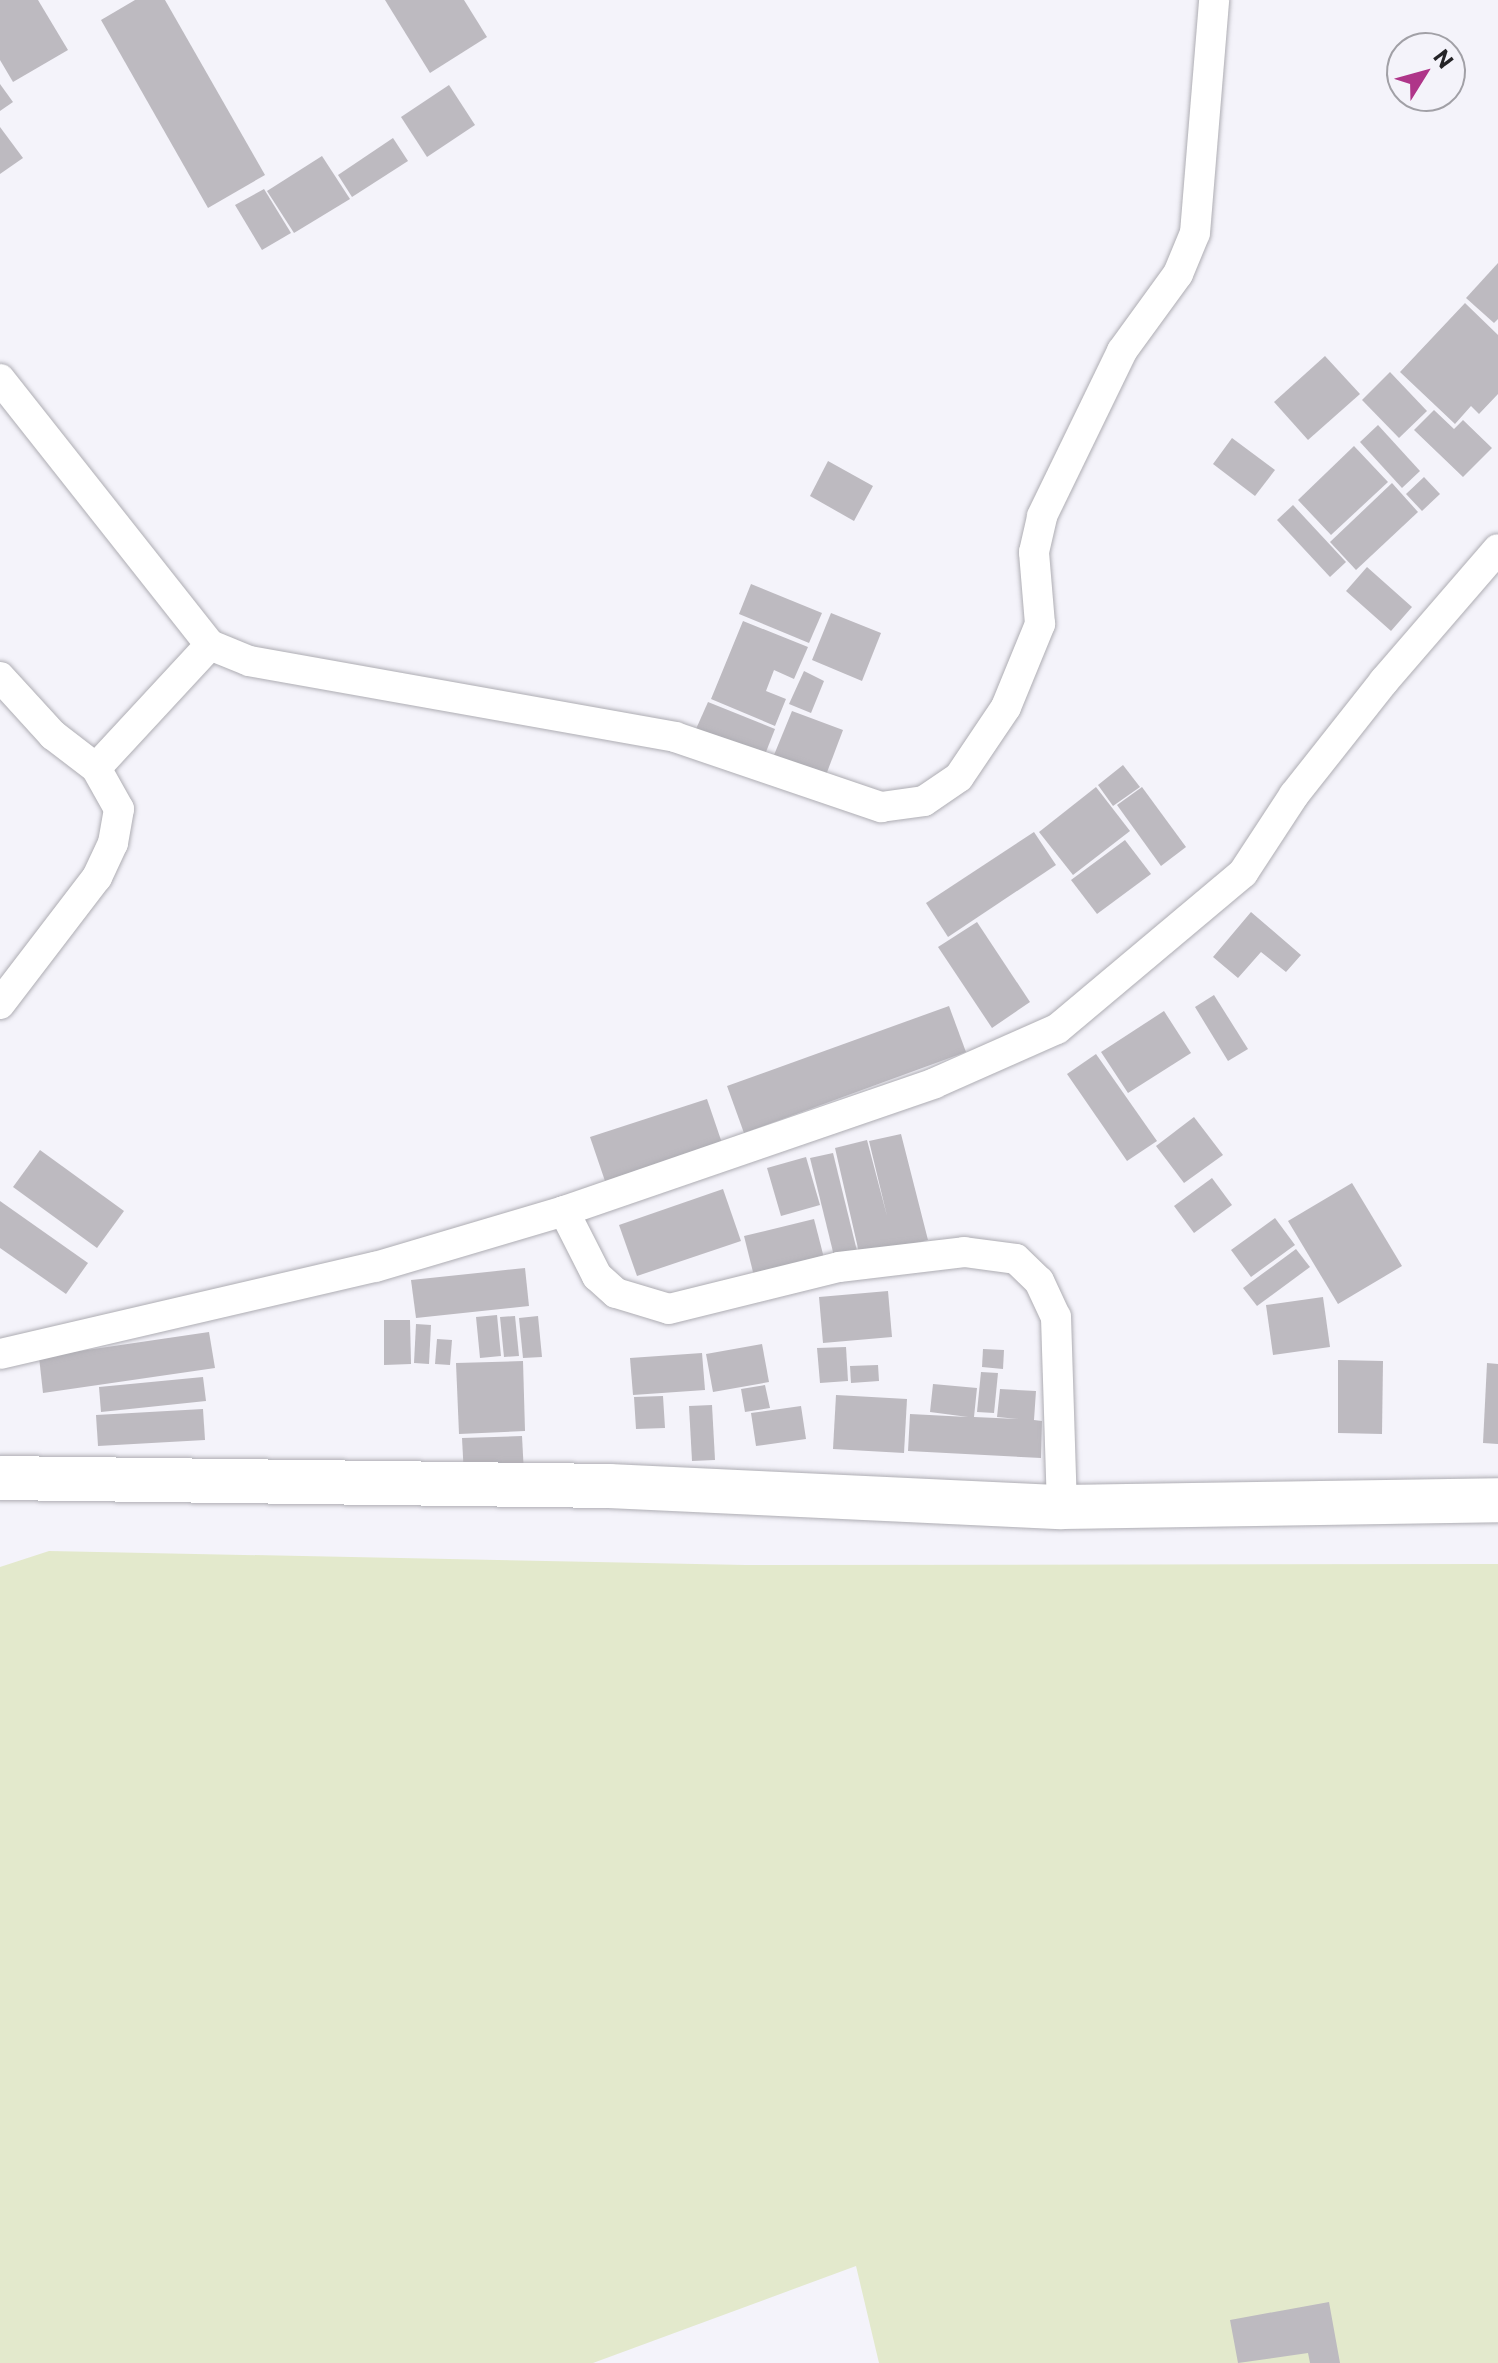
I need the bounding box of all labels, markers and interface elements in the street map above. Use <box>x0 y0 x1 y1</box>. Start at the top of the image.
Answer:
north arrow <box>1386 32 1466 112</box>
text: N <box>1428 44 1460 73</box>

